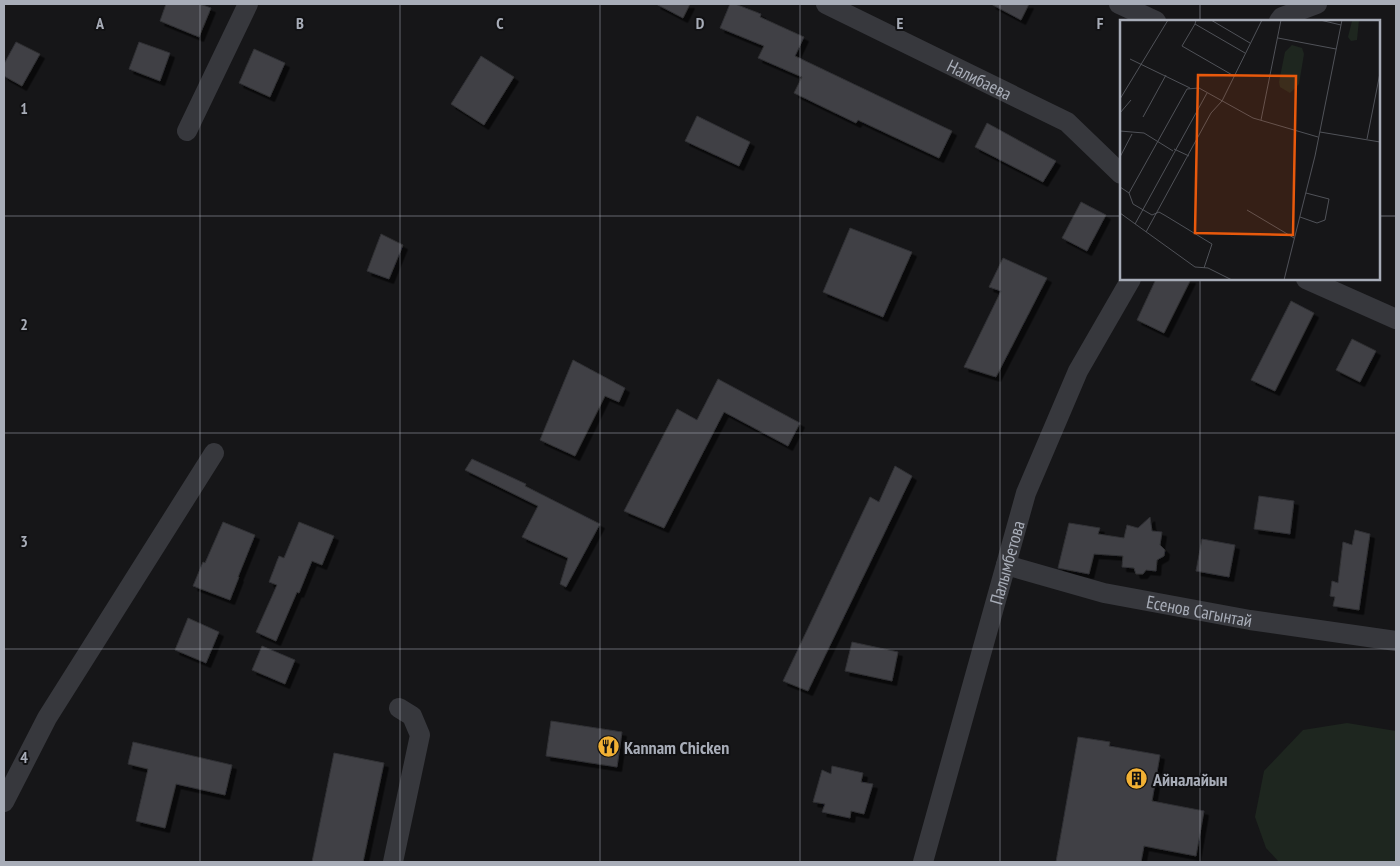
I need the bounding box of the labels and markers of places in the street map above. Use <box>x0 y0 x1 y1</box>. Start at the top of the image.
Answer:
restaurant icon: Kannam Chicken <box>596 735 620 759</box>
place label: Kannam Chicken <box>624 736 729 759</box>
building icon: Айналайын <box>1125 767 1149 791</box>
place label: Айналайын <box>1152 768 1228 791</box>

